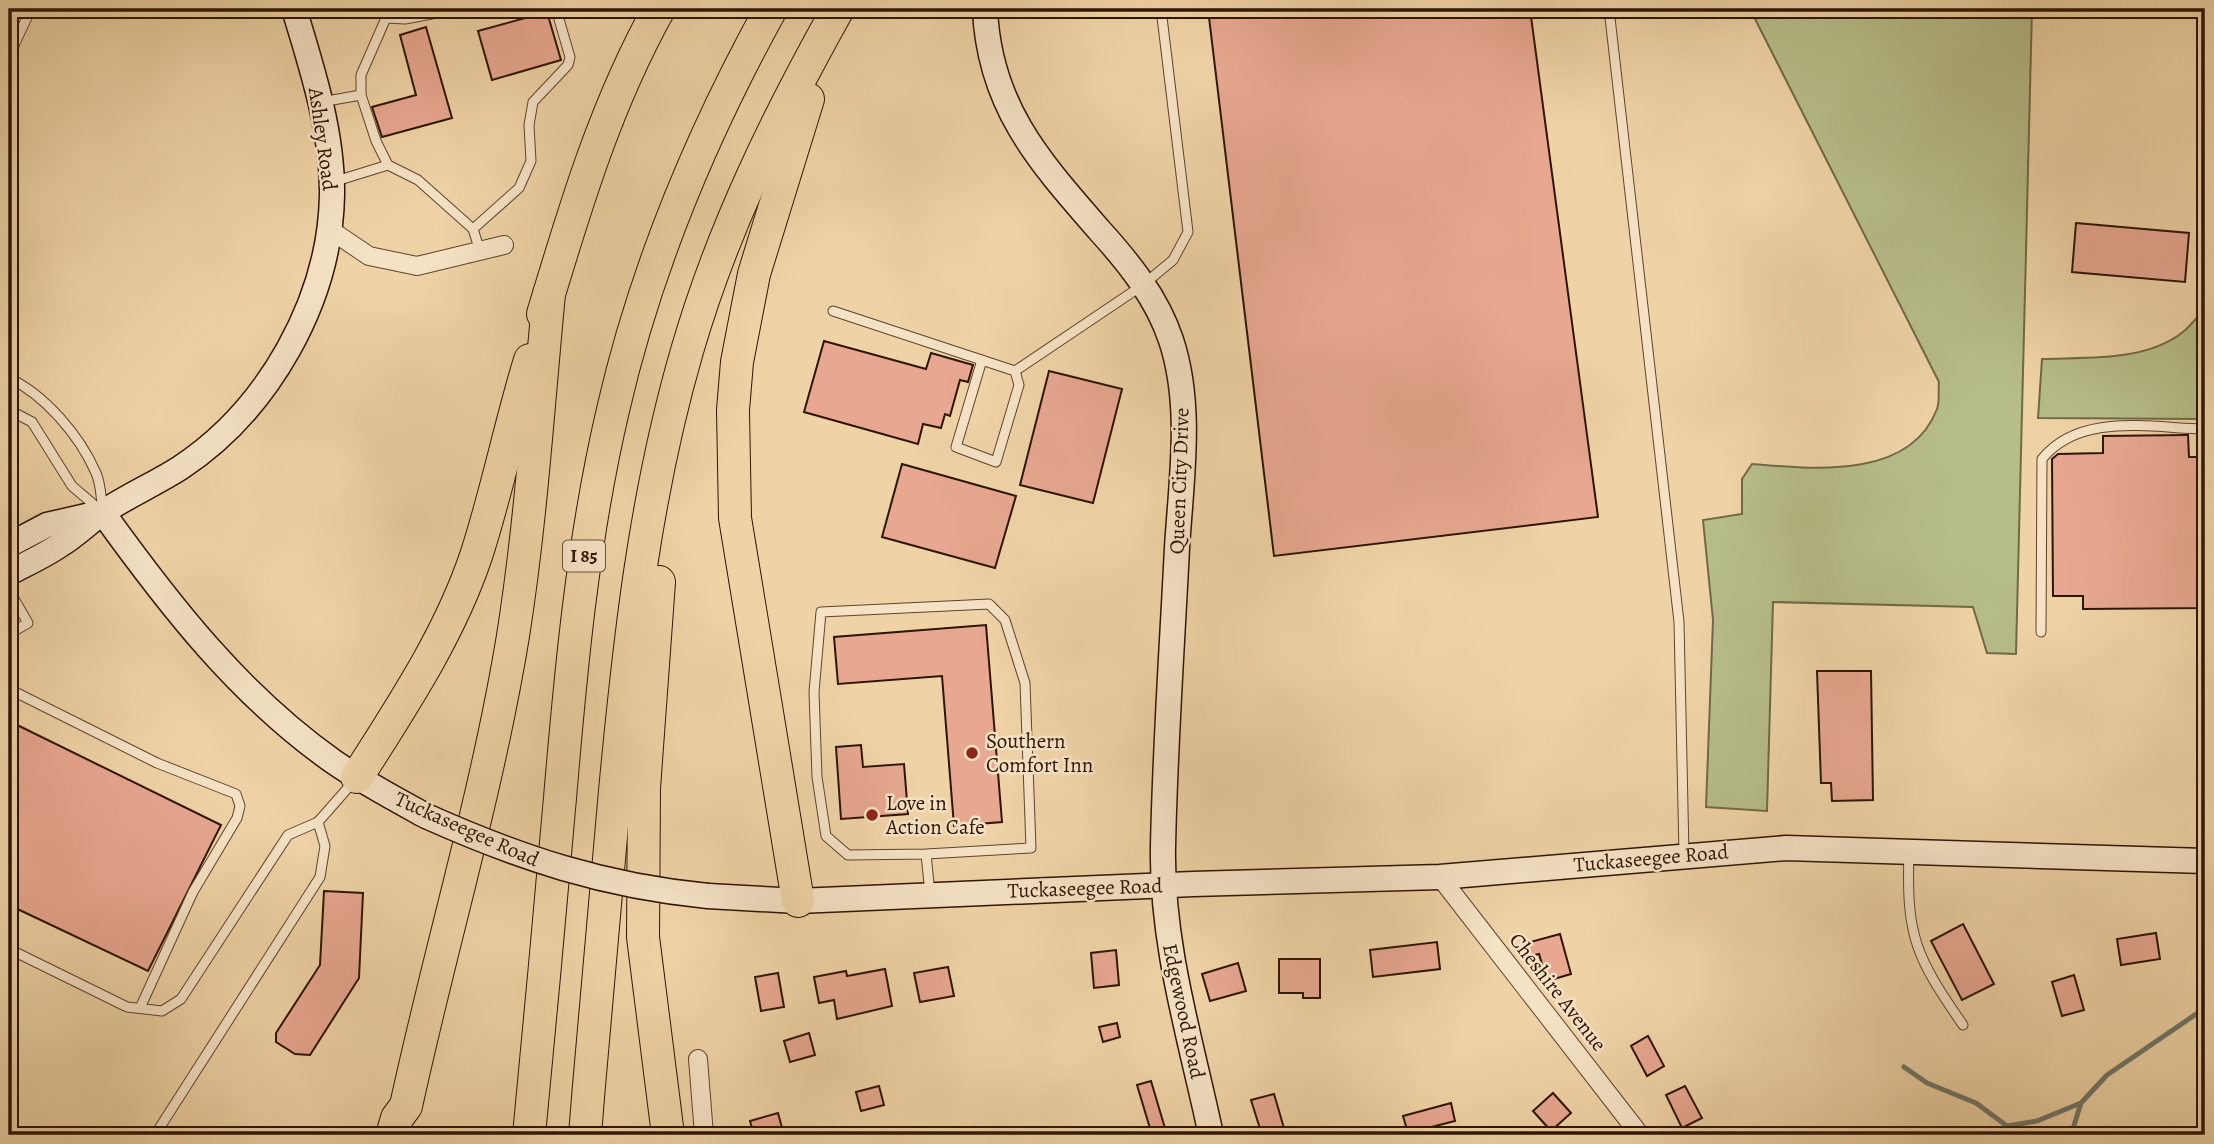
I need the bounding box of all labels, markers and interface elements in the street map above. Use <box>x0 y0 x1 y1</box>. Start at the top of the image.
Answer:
street label: Ashley Road <box>302 85 344 193</box>
street label: Queen City Drive <box>1162 407 1196 555</box>
road number: I 85 <box>563 540 605 572</box>
place label: Southern Comfort Inn <box>986 727 1093 779</box>
marker: Southern Comfort Inn <box>964 745 980 761</box>
street label: Tuckaseegee Road <box>390 785 544 874</box>
place label: Love in Action Cafe <box>885 789 985 841</box>
marker: Love in Action Cafe <box>864 807 880 823</box>
street label: Tuckaseegee Road <box>1572 837 1730 879</box>
street label: Tuckaseegee Road <box>1007 871 1164 905</box>
street label: Cheshire Avenue <box>1503 927 1613 1057</box>
street label: Edgewood Road <box>1156 941 1212 1082</box>

